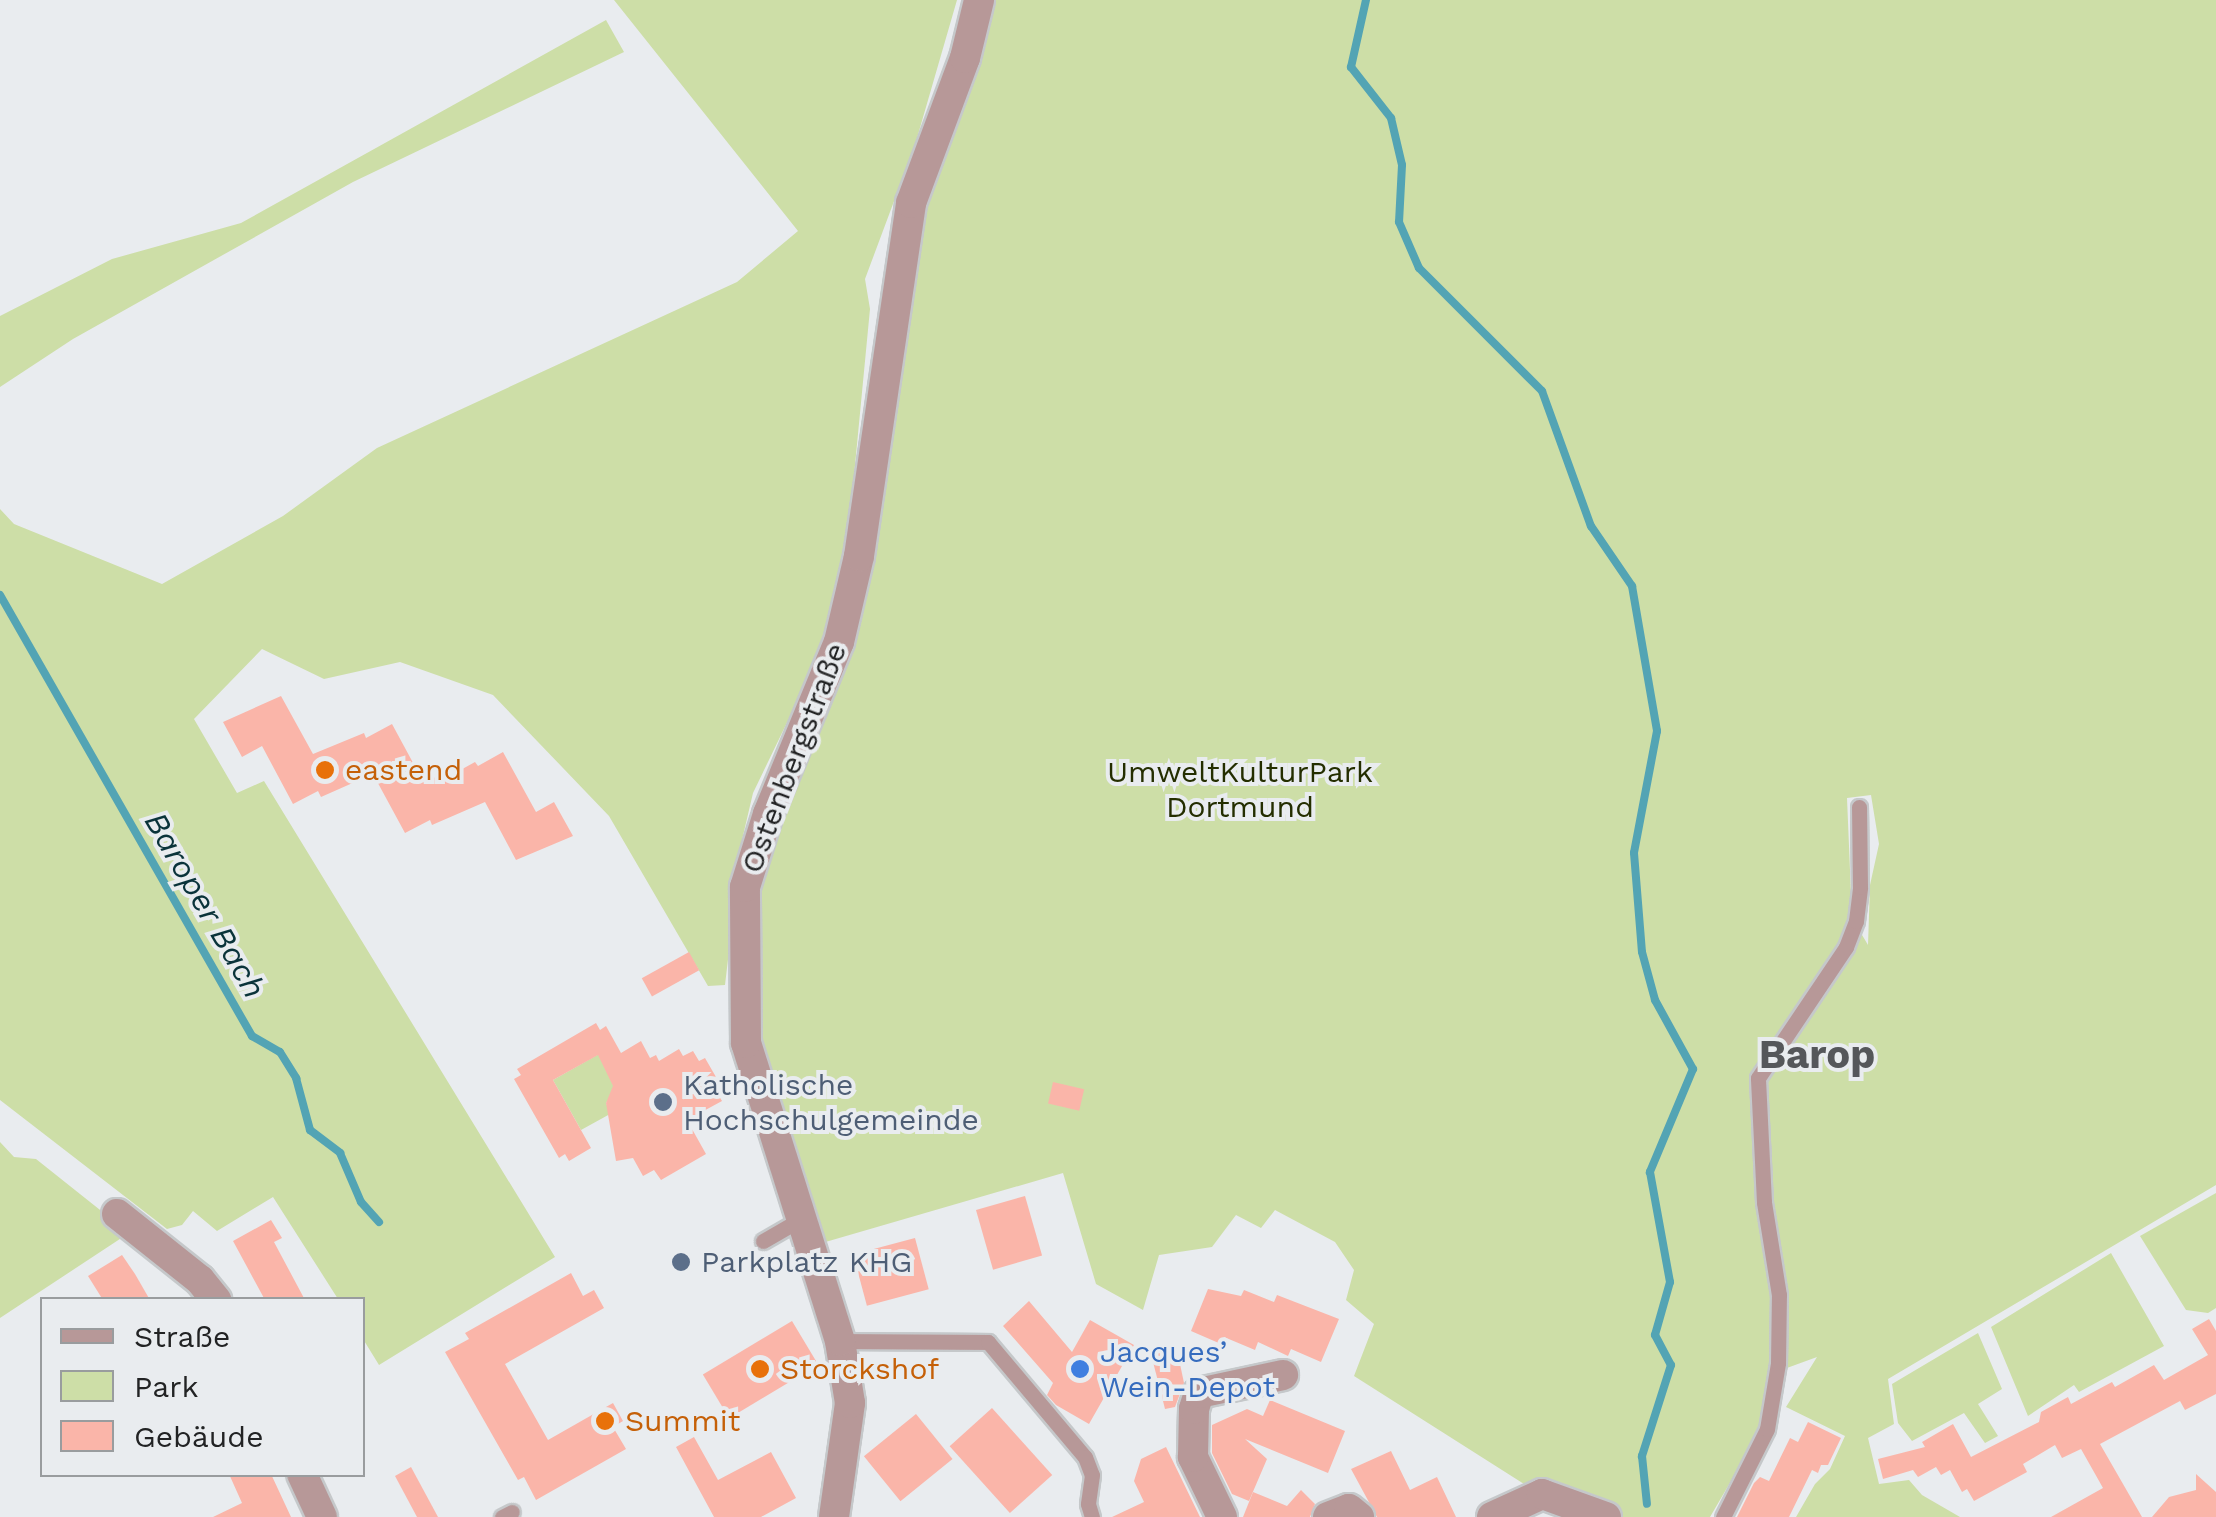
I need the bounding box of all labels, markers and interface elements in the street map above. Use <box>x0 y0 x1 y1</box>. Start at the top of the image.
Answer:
street label: Ostenbergstraße <box>734 638 854 878</box>
place label: eastend <box>345 752 462 788</box>
park label: UmweltKulturPark Dortmund <box>1107 754 1373 824</box>
marker: eastend <box>314 759 336 781</box>
water label: Baroper Bach <box>136 805 274 1005</box>
district label: Barop <box>1759 1031 1875 1079</box>
place label: Katholische Hochschulgemeinde <box>683 1067 979 1138</box>
marker: Katholische Hochschulgemeinde <box>652 1091 674 1113</box>
place label: Parkplatz KHG <box>701 1244 912 1280</box>
marker: Parkplatz KHG <box>670 1251 692 1273</box>
legend <box>40 1297 365 1477</box>
text: Straße <box>134 1319 230 1354</box>
place label: Jacques’ Wein-Depot <box>1100 1334 1275 1404</box>
place label: Storckshof <box>780 1351 939 1387</box>
marker: Storckshof <box>749 1358 771 1380</box>
marker: Jacques’ Wein-Depot <box>1069 1358 1091 1380</box>
text: Park <box>134 1369 199 1404</box>
place label: Summit <box>625 1403 740 1439</box>
marker: Summit <box>594 1410 616 1432</box>
text: Gebäude <box>134 1419 263 1454</box>

